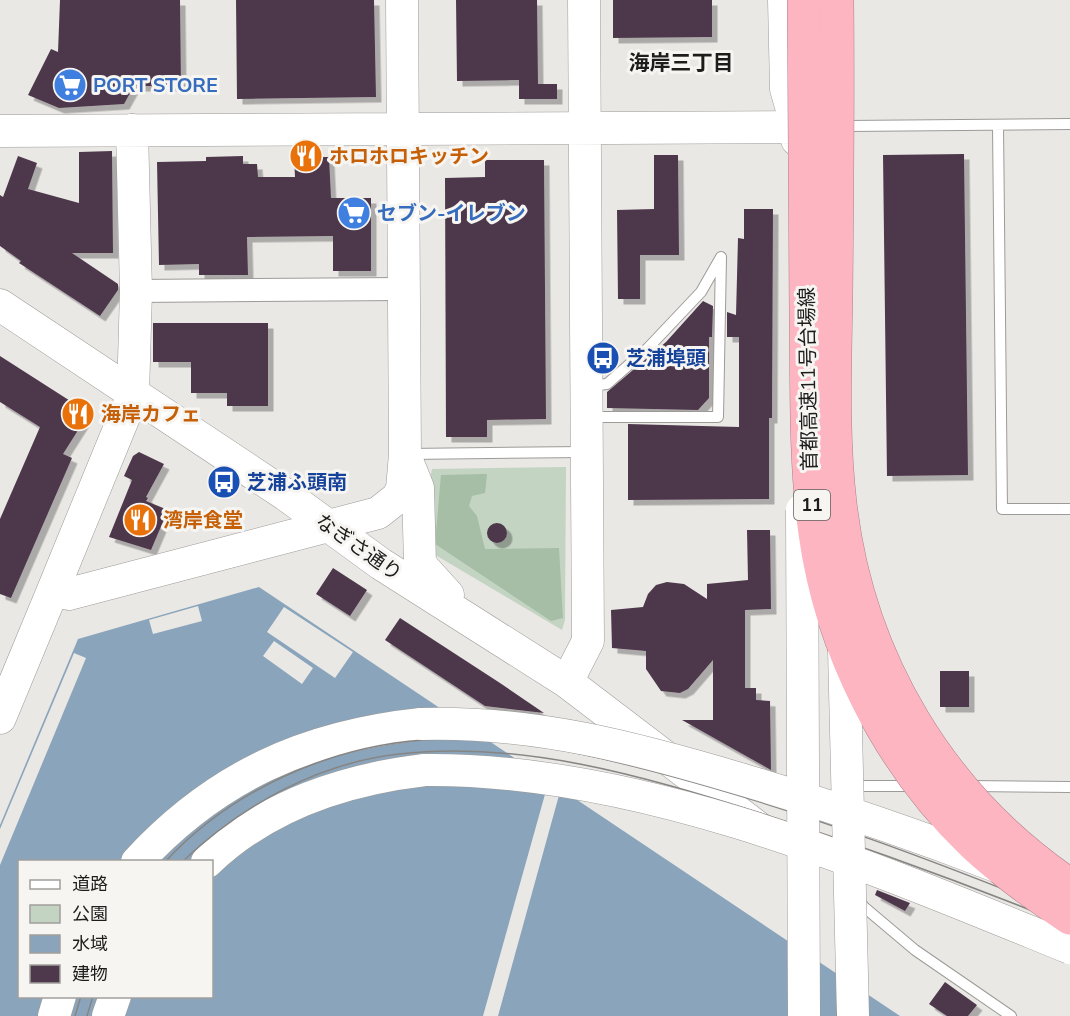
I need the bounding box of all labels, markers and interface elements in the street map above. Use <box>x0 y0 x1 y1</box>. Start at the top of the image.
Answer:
district label: 海岸三丁目 <box>629 49 734 77</box>
supermarket icon: PORT STORE <box>52 67 88 103</box>
place label: PORT STORE <box>93 72 218 99</box>
restaurant icon: ホロホロキッチン <box>288 138 324 174</box>
place label: ホロホロキッチン <box>329 143 489 170</box>
supermarket icon: セブン-イレブン <box>336 195 372 231</box>
place label: セブン-イレブン <box>377 200 526 227</box>
street label: 首都高速11号台場線 <box>793 287 824 471</box>
bus stop icon: 芝浦埠頭 <box>585 340 621 376</box>
place label: 芝浦埠頭 <box>626 345 706 372</box>
restaurant icon: 海岸カフェ <box>60 396 96 432</box>
place label: 海岸カフェ <box>101 401 201 428</box>
bus stop icon: 芝浦ふ頭南 <box>206 464 242 500</box>
place label: 芝浦ふ頭南 <box>247 469 347 496</box>
road number: 11 <box>794 490 830 520</box>
restaurant icon: 湾岸食堂 <box>122 502 158 538</box>
place label: 湾岸食堂 <box>163 507 243 534</box>
street label: なぎさ通り <box>310 508 407 587</box>
legend <box>18 860 213 998</box>
text: 道路 <box>72 872 108 896</box>
text: 公園 <box>72 902 108 926</box>
text: 水域 <box>72 932 108 956</box>
text: 建物 <box>72 962 108 986</box>

